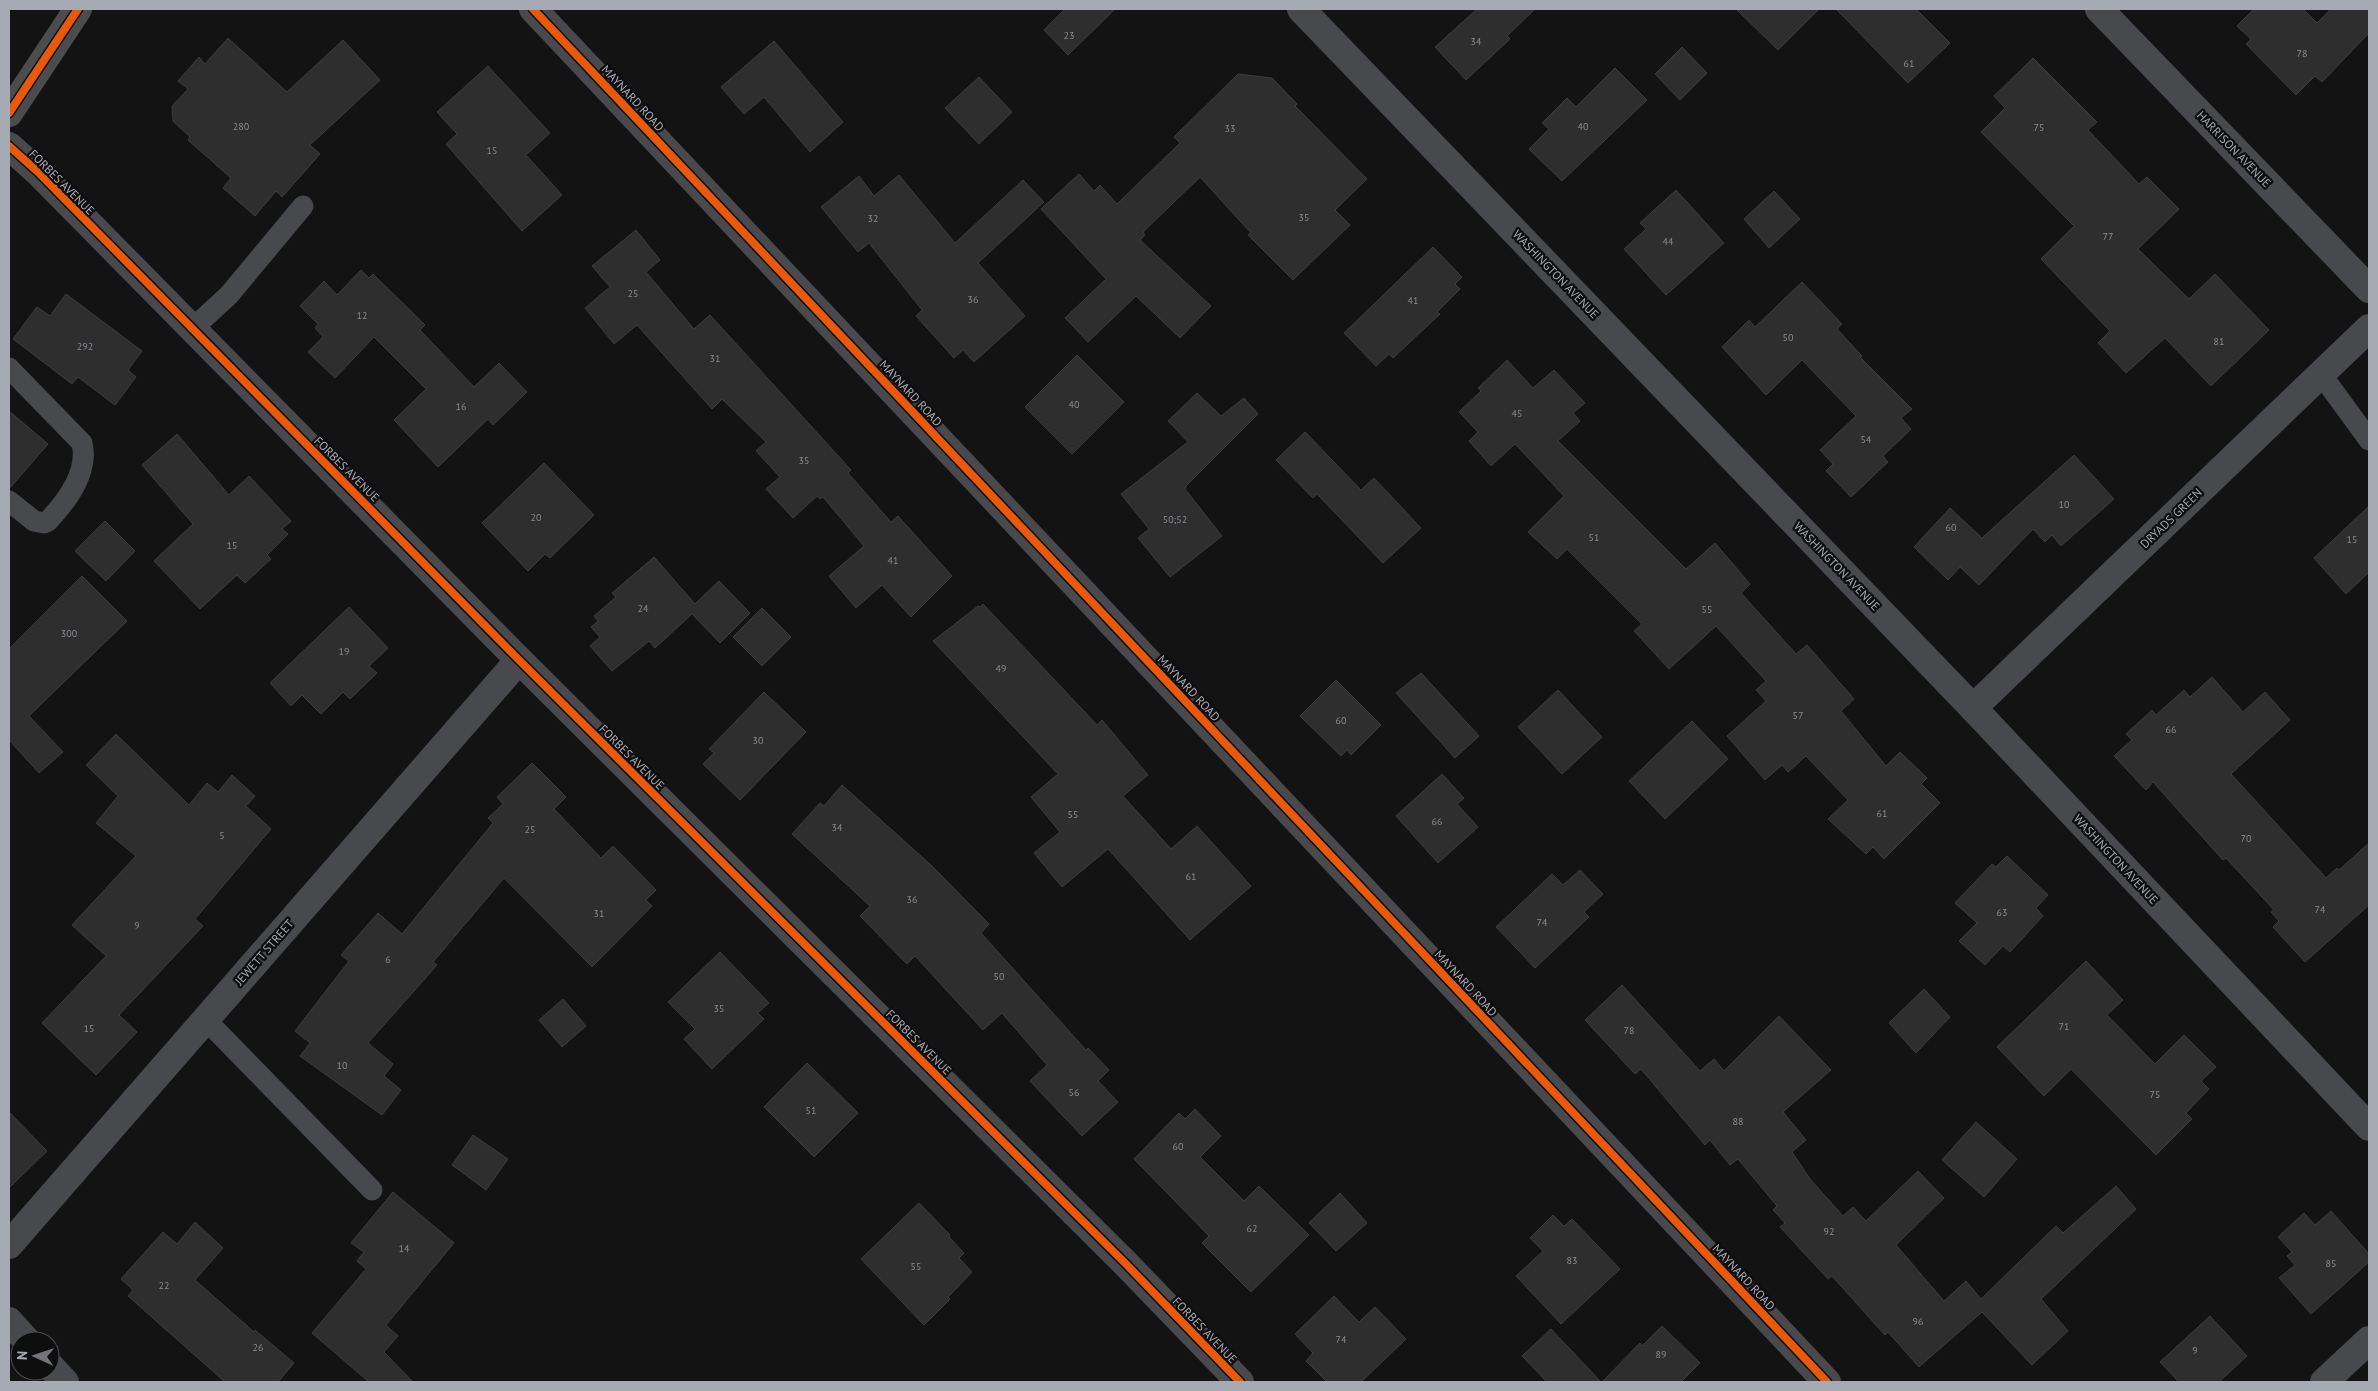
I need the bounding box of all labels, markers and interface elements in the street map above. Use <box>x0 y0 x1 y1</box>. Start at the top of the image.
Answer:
house number: 23 <box>1064 29 1074 42</box>
house number: 34 <box>1471 35 1482 48</box>
house number: 78 <box>2297 47 2307 60</box>
house number: 61 <box>1904 57 1914 70</box>
street label: MAYNARD ROAD <box>599 62 668 134</box>
street label: HARRISON AVENUE <box>2194 108 2274 190</box>
house number: 280 <box>233 120 250 133</box>
house number: 40 <box>1578 120 1589 133</box>
house number: 75 <box>2034 121 2044 134</box>
house number: 33 <box>1225 122 1235 135</box>
house number: 15 <box>487 144 497 157</box>
street label: FORBES AVENUE <box>26 146 98 218</box>
house number: 35 <box>1299 211 1309 224</box>
house number: 32 <box>868 212 878 225</box>
street label: WASHINGTON AVENUE <box>1510 227 1602 321</box>
house number: 77 <box>2103 230 2113 243</box>
house number: 44 <box>1663 235 1674 248</box>
house number: 25 <box>628 287 638 300</box>
house number: 36 <box>968 293 978 306</box>
house number: 41 <box>1408 294 1418 307</box>
house number: 12 <box>357 309 367 322</box>
house number: 50 <box>1783 331 1794 344</box>
house number: 81 <box>2214 335 2224 348</box>
house number: 292 <box>77 340 93 353</box>
house number: 31 <box>710 352 720 365</box>
street label: MAYNARD ROAD <box>877 357 946 429</box>
house number: 40 <box>1069 398 1080 411</box>
house number: 16 <box>456 400 466 413</box>
house number: 45 <box>1512 407 1522 420</box>
street label: FORBES AVENUE <box>311 433 383 505</box>
house number: 54 <box>1861 433 1872 446</box>
house number: 35 <box>799 454 809 467</box>
street label: DRYADS GREEN <box>2137 485 2205 551</box>
house number: 10 <box>2059 498 2070 511</box>
house number: 20 <box>531 511 542 524</box>
house number: 50;52 <box>1163 513 1187 526</box>
street label: WASHINGTON AVENUE <box>1791 519 1883 613</box>
house number: 60 <box>1946 521 1957 534</box>
house number: 51 <box>1589 531 1599 544</box>
house number: 15 <box>2347 533 2357 546</box>
house number: 15 <box>227 539 237 552</box>
house number: 41 <box>888 554 898 567</box>
house number: 24 <box>638 602 649 615</box>
house number: 55 <box>1702 603 1712 616</box>
house number: 300 <box>61 627 78 640</box>
house number: 19 <box>339 645 349 658</box>
street label: MAYNARD ROAD <box>1155 652 1224 724</box>
house number: 49 <box>996 662 1006 675</box>
house number: 57 <box>1793 709 1803 722</box>
house number: 60 <box>1336 714 1347 727</box>
street label: FORBES AVENUE <box>596 721 668 793</box>
house number: 66 <box>2166 723 2176 736</box>
house number: 30 <box>753 734 764 747</box>
house number: 61 <box>1877 807 1887 820</box>
house number: 55 <box>1068 808 1078 821</box>
street label: WASHINGTON AVENUE <box>2071 811 2161 907</box>
house number: 66 <box>1432 815 1442 828</box>
house number: 34 <box>832 821 843 834</box>
house number: 25 <box>525 823 535 836</box>
house number: 5 <box>219 829 225 842</box>
house number: 70 <box>2241 832 2252 845</box>
house number: 61 <box>1186 870 1196 883</box>
house number: 36 <box>907 893 917 906</box>
house number: 74 <box>2315 903 2326 916</box>
house number: 63 <box>1997 906 2007 919</box>
house number: 31 <box>594 907 604 920</box>
street label: JEWETT STREET <box>231 916 297 989</box>
house number: 74 <box>1537 916 1548 929</box>
house number: 9 <box>134 919 140 932</box>
street label: MAYNARD ROAD <box>1432 947 1501 1019</box>
house number: 6 <box>385 953 391 966</box>
house number: 50 <box>994 970 1005 983</box>
house number: 35 <box>714 1002 724 1015</box>
street label: FORBES AVENUE <box>883 1006 955 1078</box>
house number: 71 <box>2059 1020 2069 1033</box>
house number: 15 <box>84 1022 94 1035</box>
house number: 78 <box>1624 1024 1634 1037</box>
house number: 10 <box>337 1059 348 1072</box>
house number: 56 <box>1069 1086 1079 1099</box>
house number: 75 <box>2150 1088 2160 1101</box>
house number: 51 <box>806 1104 816 1117</box>
house number: 88 <box>1733 1115 1743 1128</box>
house number: 60 <box>1173 1140 1184 1153</box>
house number: 62 <box>1247 1222 1257 1235</box>
house number: 92 <box>1824 1225 1834 1238</box>
street label: MAYNARD ROAD <box>1710 1241 1779 1313</box>
house number: 14 <box>399 1242 410 1255</box>
house number: 83 <box>1567 1254 1577 1267</box>
house number: 85 <box>2326 1257 2336 1270</box>
house number: 55 <box>911 1260 921 1273</box>
house number: 22 <box>159 1279 169 1292</box>
street label: FORBES AVENUE <box>1170 1294 1240 1366</box>
house number: 96 <box>1913 1315 1923 1328</box>
north arrow <box>10 1331 60 1381</box>
house number: 74 <box>1336 1333 1347 1346</box>
house number: 26 <box>253 1341 263 1354</box>
house number: 9 <box>2192 1344 2198 1357</box>
house number: 89 <box>1656 1348 1666 1361</box>
text: N <box>13 1350 31 1360</box>

